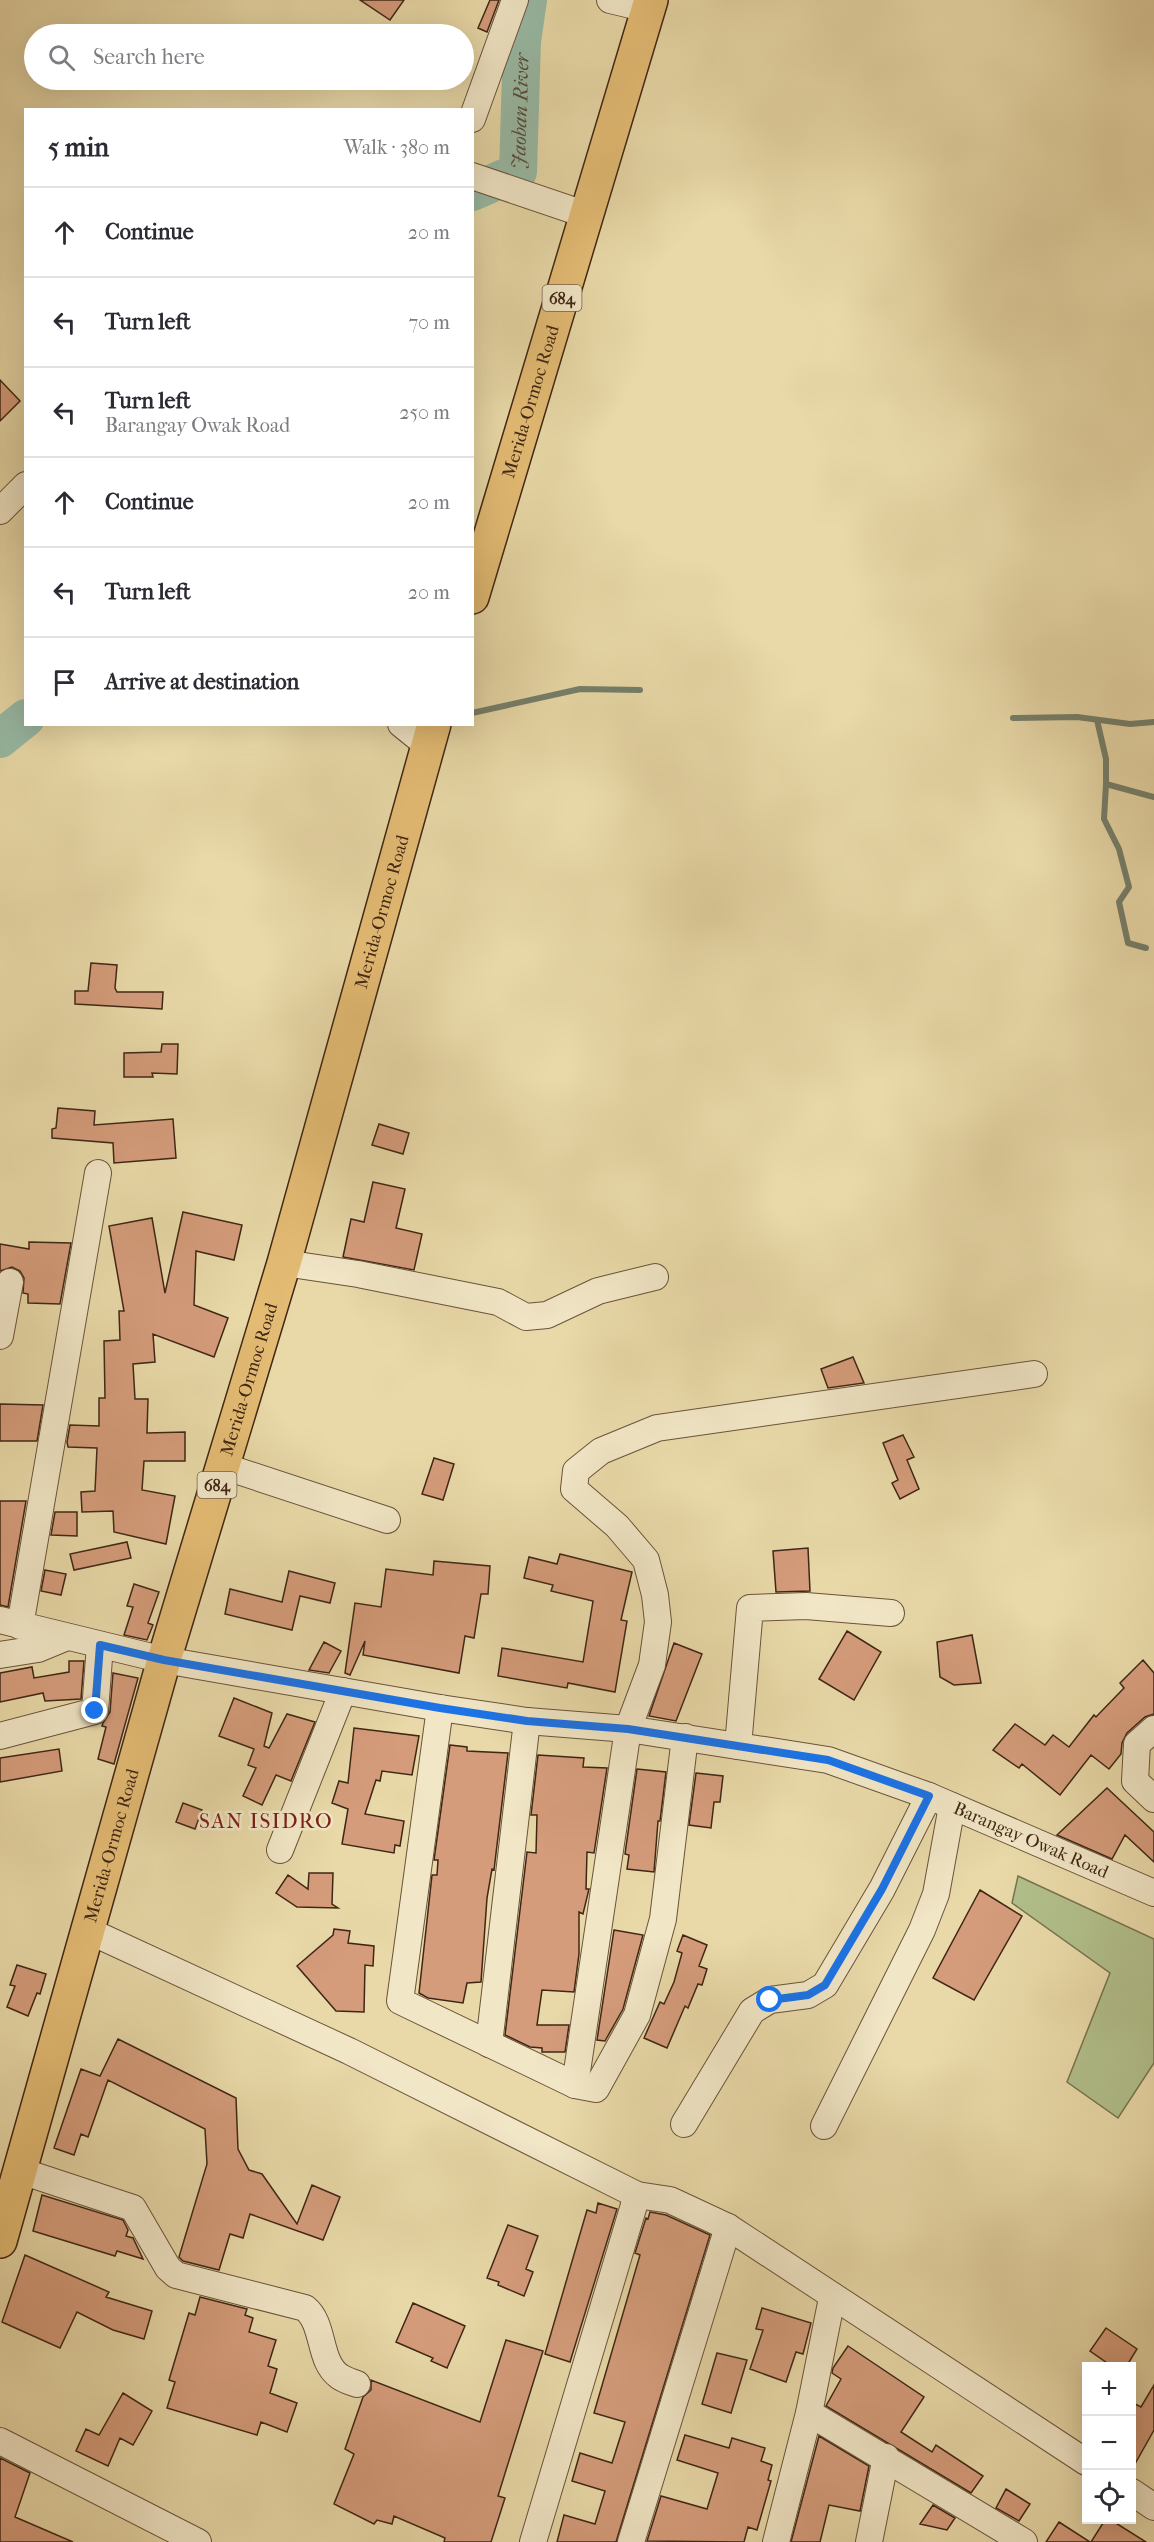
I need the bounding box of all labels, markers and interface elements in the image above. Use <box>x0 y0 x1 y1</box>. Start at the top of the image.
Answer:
search box <box>24 24 474 90</box>
icon: search <box>45 41 78 74</box>
text: Search here <box>93 44 205 70</box>
water label: Jaoban River <box>507 51 534 169</box>
text: 5 min <box>48 132 109 163</box>
text: Walk · 380 m <box>344 136 450 159</box>
icon: ahead <box>48 216 81 249</box>
text: Continue <box>105 219 194 245</box>
text: 20 m <box>408 221 450 244</box>
road number: 684 <box>542 285 582 311</box>
icon: left <box>48 306 81 339</box>
text: Turn left <box>105 309 191 335</box>
text: 70 m <box>408 311 450 334</box>
street label: Merida-Ormoc Road <box>498 323 564 481</box>
text: Turn left <box>105 388 191 414</box>
icon: left <box>48 396 81 429</box>
text: 250 m <box>399 401 450 424</box>
text: Barangay Owak Road <box>105 414 290 437</box>
icon: ahead <box>48 486 81 519</box>
text: Continue <box>105 489 194 515</box>
text: 20 m <box>408 491 450 514</box>
icon: left <box>48 576 81 609</box>
text: Turn left <box>105 579 191 605</box>
text: 20 m <box>408 581 450 604</box>
icon: arrive <box>48 666 81 699</box>
text: Arrive at destination <box>105 669 299 695</box>
street label: Merida-Ormoc Road <box>351 832 414 991</box>
street label: Merida-Ormoc Road <box>216 1300 282 1458</box>
road number: 684 <box>198 1472 236 1498</box>
route end <box>81 1697 107 1723</box>
street label: Merida-Ormoc Road <box>80 1766 144 1925</box>
street label: Barangay Owak Road <box>950 1798 1112 1883</box>
district label: SAN ISIDRO <box>199 1809 333 1833</box>
route start <box>756 1986 782 2012</box>
map controls <box>1082 2362 1136 2524</box>
button: + <box>1082 2362 1136 2416</box>
button: − <box>1082 2416 1136 2470</box>
button: locate <box>1082 2470 1136 2524</box>

